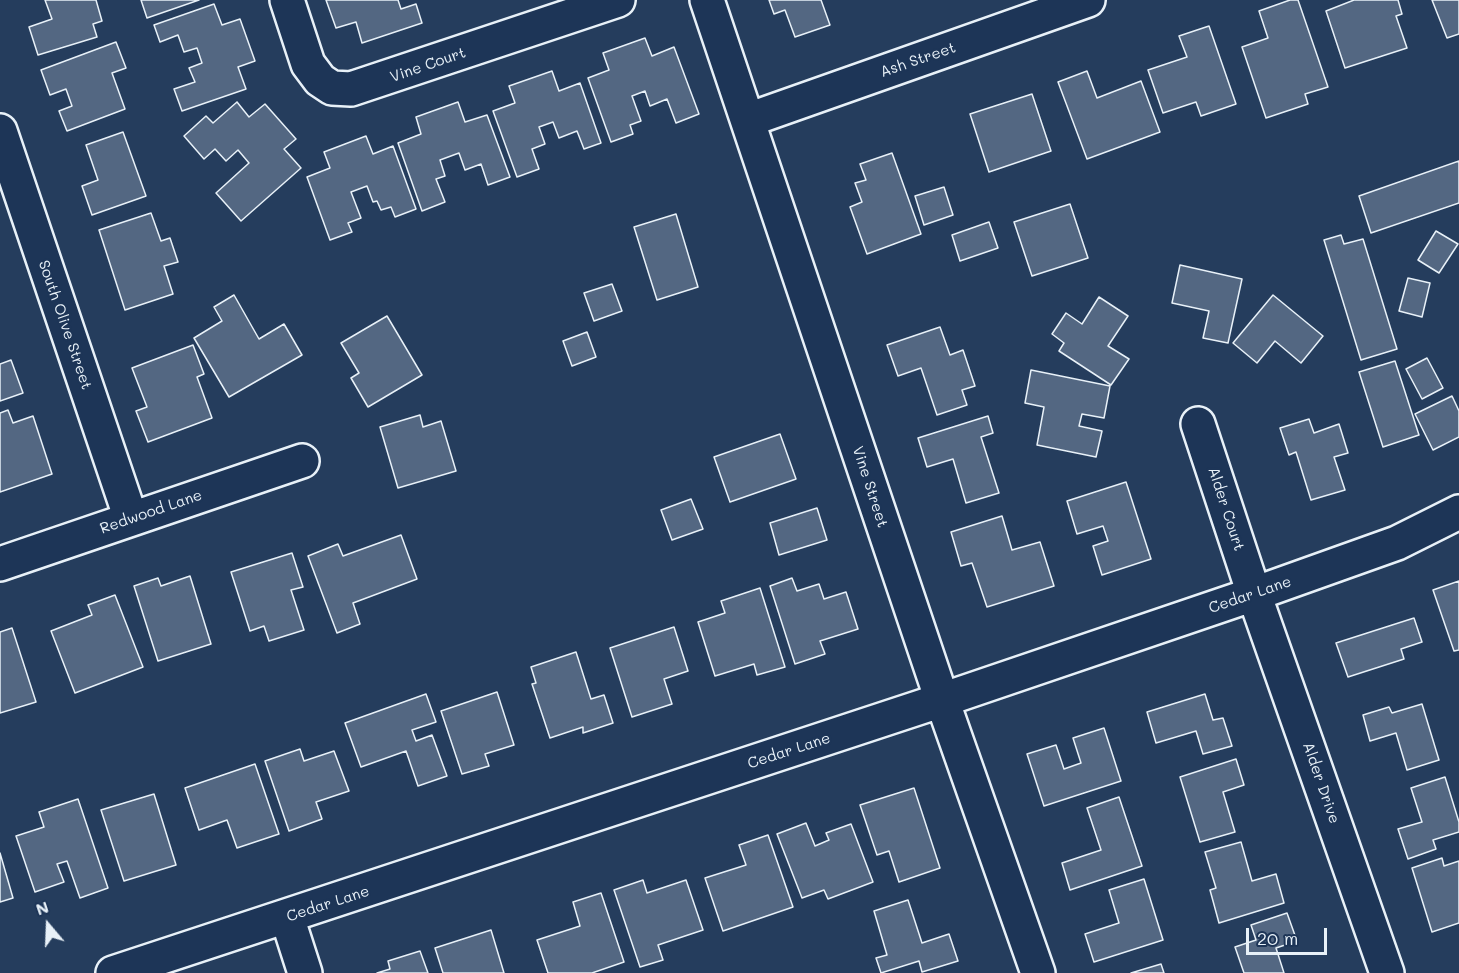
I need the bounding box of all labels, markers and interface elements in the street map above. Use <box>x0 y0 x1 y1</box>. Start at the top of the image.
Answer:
street label: Ash Street <box>878 39 958 81</box>
street label: Vine Court <box>388 44 468 86</box>
street label: South Olive Street <box>34 258 96 392</box>
street label: Vine Street <box>848 444 892 530</box>
street label: Alder Court <box>1204 465 1248 553</box>
street label: Redwood Lane <box>97 486 205 538</box>
street label: Cedar Lane <box>1206 572 1294 618</box>
street label: Cedar Lane <box>745 729 833 773</box>
street label: Alder Drive <box>1299 740 1343 826</box>
street label: Cedar Lane <box>284 882 372 926</box>
north arrow <box>18 895 78 955</box>
text: N <box>33 896 51 919</box>
scale bar <box>1249 916 1330 954</box>
text: 20 m <box>1257 926 1298 950</box>

